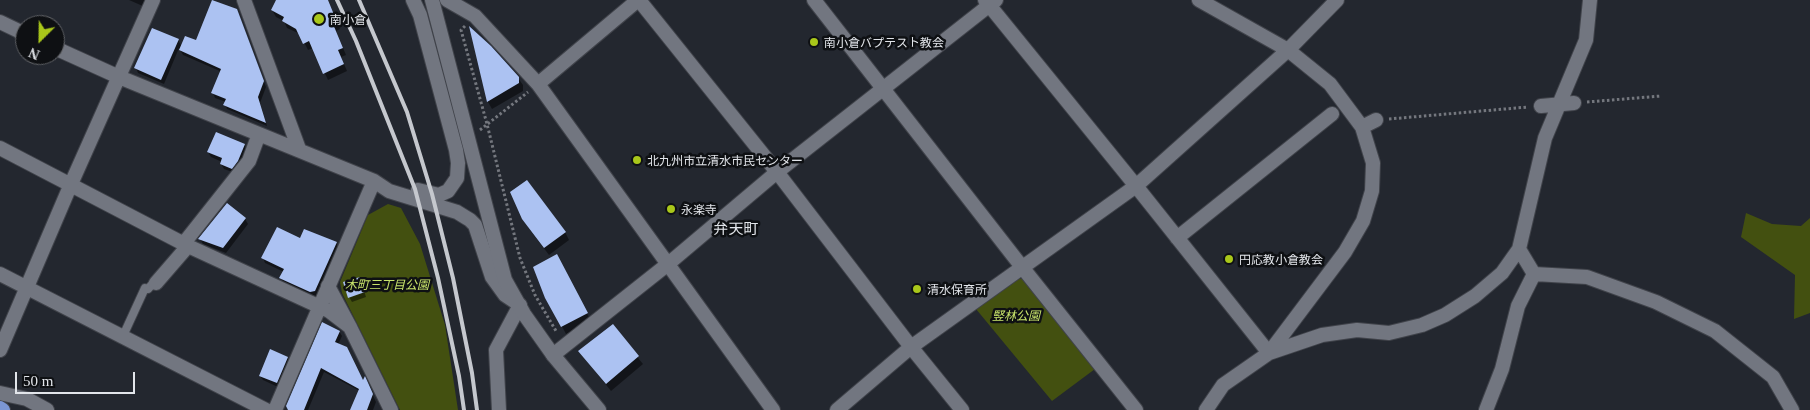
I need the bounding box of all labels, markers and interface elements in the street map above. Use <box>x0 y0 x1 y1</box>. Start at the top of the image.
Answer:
marker: 南小倉 <box>312 12 326 26</box>
place label: 南小倉 <box>330 12 366 26</box>
north arrow <box>15 15 65 65</box>
place label: 南小倉バプテスト教会 <box>824 35 944 49</box>
marker: 南小倉バプテスト教会 <box>808 36 820 48</box>
text: N <box>27 44 42 62</box>
place label: 北九州市立清水市民センター <box>647 153 803 167</box>
marker: 北九州市立清水市民センター <box>631 154 643 166</box>
place label: 永楽寺 <box>681 202 717 216</box>
marker: 永楽寺 <box>665 203 677 215</box>
district label: 弁天町 <box>714 219 758 237</box>
place label: 円応教小倉教会 <box>1239 252 1323 266</box>
marker: 円応教小倉教会 <box>1223 253 1235 265</box>
park label: 木町三丁目公園 <box>345 277 429 291</box>
place label: 清水保育所 <box>927 282 987 296</box>
marker: 清水保育所 <box>911 283 923 295</box>
park label: 竪林公園 <box>992 308 1040 322</box>
scale bar <box>18 362 138 394</box>
text: 50 m <box>23 373 53 389</box>

